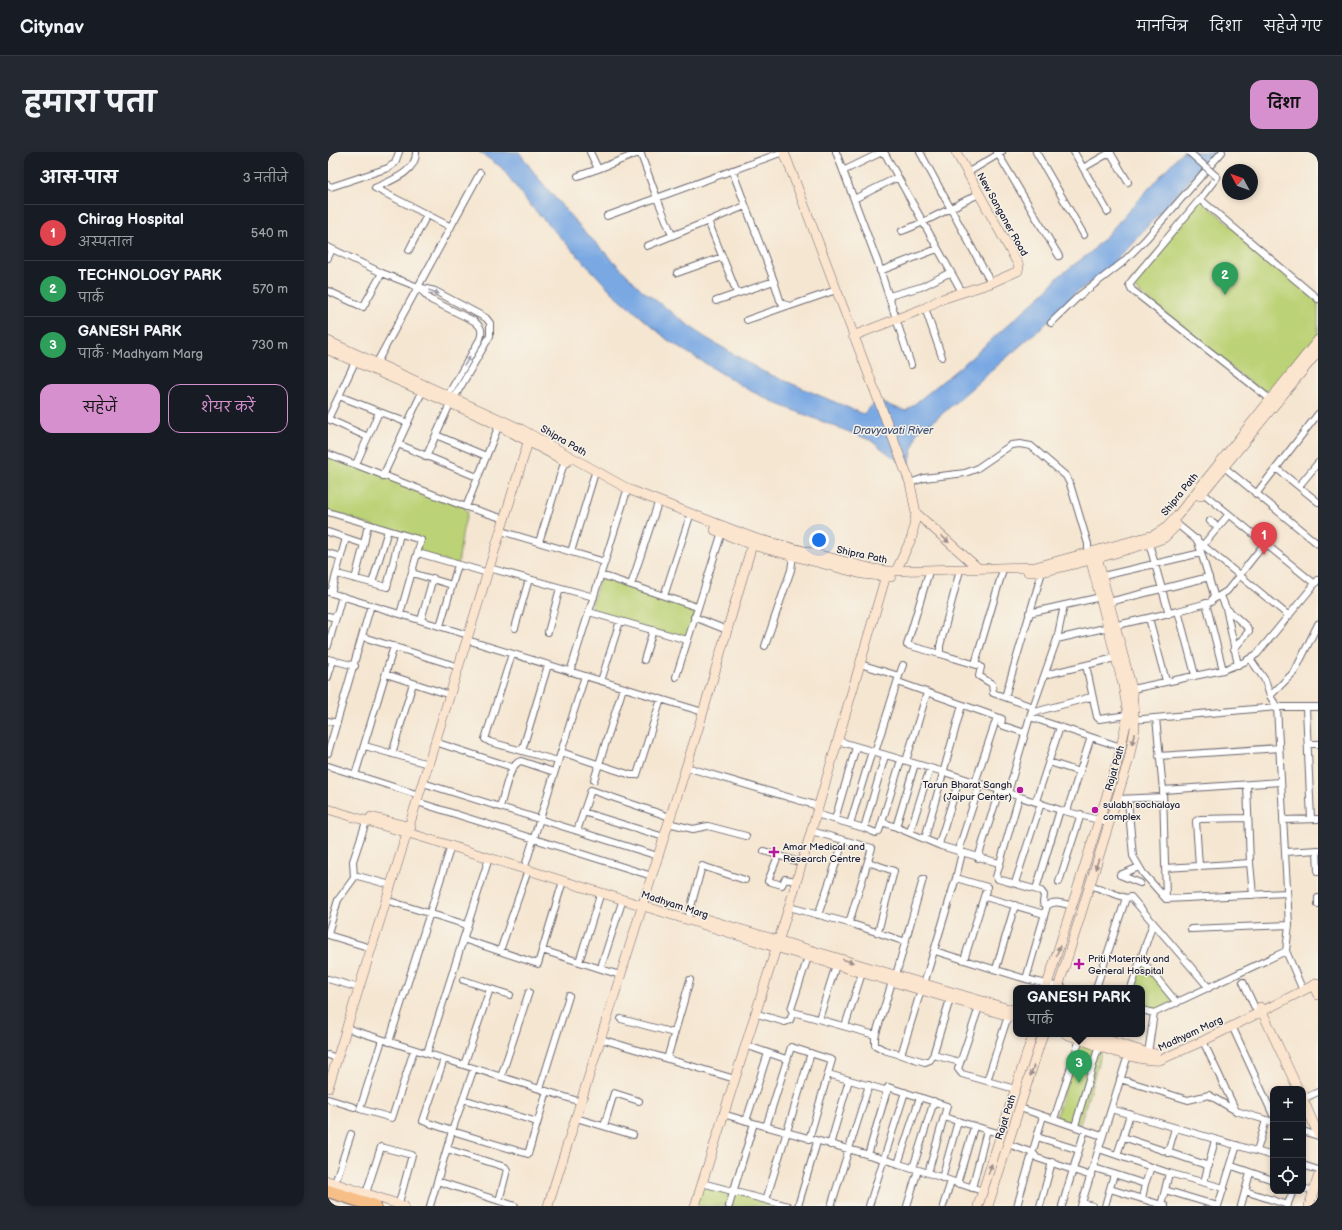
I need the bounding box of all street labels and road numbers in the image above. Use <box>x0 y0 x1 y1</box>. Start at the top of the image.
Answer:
street label: New Sanganer Road <box>974 171 1030 259</box>
street label: Shipra Path <box>538 423 589 459</box>
street label: Shipra Path <box>1159 470 1201 518</box>
street label: Shipra Path <box>835 544 889 566</box>
street label: Rajat Path <box>1103 744 1127 792</box>
street label: Madhyam Marg <box>640 888 710 922</box>
street label: Madhyam Marg <box>1156 1014 1225 1054</box>
street label: Rajat Path <box>993 1093 1019 1141</box>

